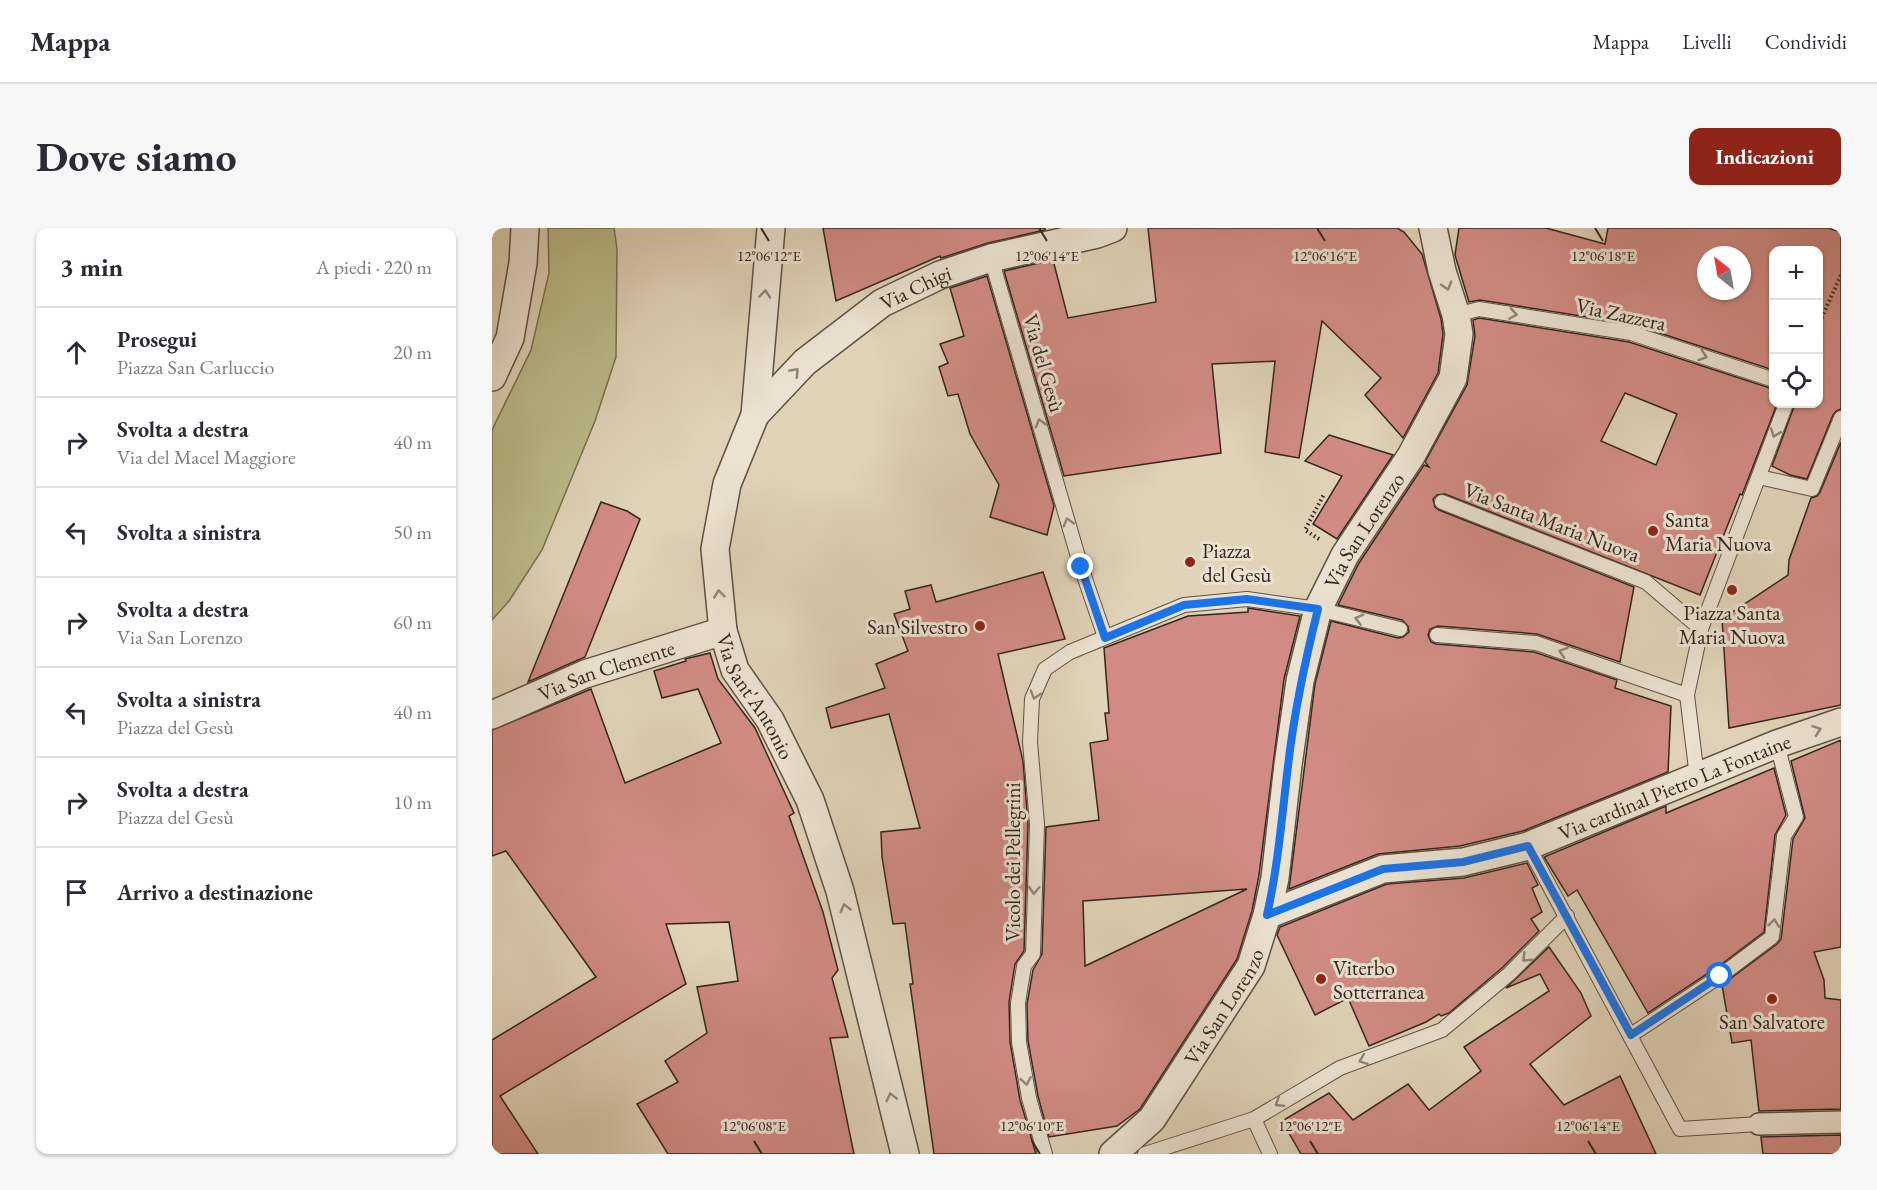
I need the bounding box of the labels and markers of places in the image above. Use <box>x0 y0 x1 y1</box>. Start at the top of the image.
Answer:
place label: Santa Maria Nuova <box>1665 506 1772 557</box>
marker: Santa Maria Nuova <box>1646 524 1660 538</box>
place label: Piazza del Gesù <box>1202 537 1271 588</box>
marker: Piazza del Gesù <box>1183 555 1197 569</box>
marker: Piazza Santa Maria Nuova <box>1725 583 1739 597</box>
place label: Piazza Santa Maria Nuova <box>1679 599 1786 650</box>
place label: San Silvestro <box>867 613 968 640</box>
marker: San Silvestro <box>973 619 987 633</box>
place label: Viterbo Sotterranea <box>1333 954 1425 1005</box>
marker: Viterbo Sotterranea <box>1314 972 1328 986</box>
marker: San Salvatore <box>1765 992 1779 1006</box>
place label: San Salvatore <box>1719 1008 1825 1035</box>

